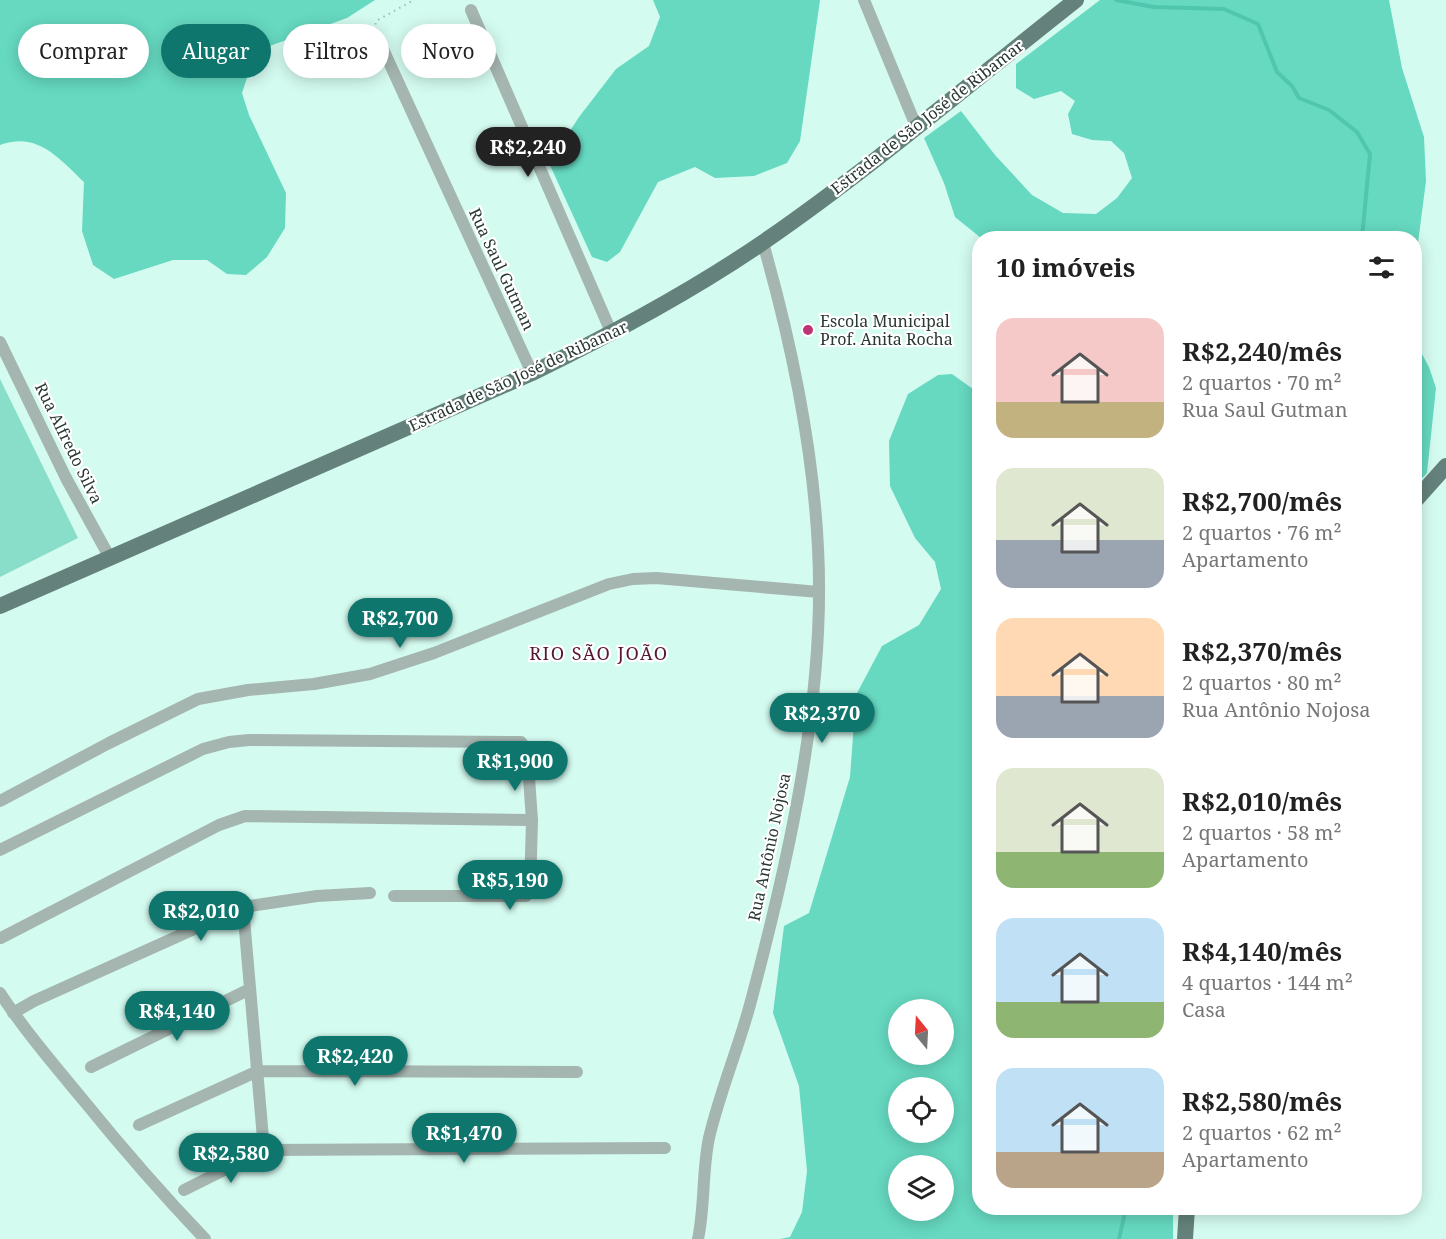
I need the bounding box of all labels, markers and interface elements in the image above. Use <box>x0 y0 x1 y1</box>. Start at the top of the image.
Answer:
chip: Comprar <box>18 24 149 78</box>
chip: Alugar <box>161 24 271 78</box>
chip: Filtros <box>283 24 389 78</box>
chip: Novo <box>401 24 496 78</box>
street label: Estrada de São José de Ribamar <box>826 34 1028 199</box>
pin: R$2,240 <box>473 127 583 178</box>
text: R$2,240 <box>490 133 566 160</box>
street label: Rua Saul Gutman <box>464 204 540 334</box>
text: 10 imóveis <box>996 249 1135 285</box>
icon: filters <box>1365 251 1398 284</box>
place label: Escola Municipal Prof. Anita Rocha <box>820 310 953 350</box>
street label: Estrada de São José de Ribamar <box>405 315 631 437</box>
marker: Escola Municipal Prof. Anita Rocha <box>801 323 815 337</box>
text: R$2,240/mês <box>1182 333 1342 369</box>
icon: home <box>1044 342 1116 414</box>
text: 2 quartos · 70 m² <box>1182 369 1342 396</box>
street label: Rua Alfredo Silva <box>30 379 108 507</box>
text: Rua Saul Gutman <box>1182 396 1348 423</box>
text: R$2,700/mês <box>1182 483 1342 519</box>
icon: home <box>1044 492 1116 564</box>
text: 2 quartos · 76 m² <box>1182 519 1342 546</box>
text: Apartamento <box>1182 546 1308 573</box>
pin: R$2,700 <box>345 598 455 649</box>
text: R$2,700 <box>362 604 438 631</box>
text: R$2,370/mês <box>1182 633 1342 669</box>
district label: RIO SÃO JOÃO <box>529 641 669 665</box>
icon: home <box>1044 642 1116 714</box>
text: 2 quartos · 80 m² <box>1182 669 1342 696</box>
pin: R$2,370 <box>767 693 877 744</box>
text: Rua Antônio Nojosa <box>1182 696 1371 723</box>
text: R$2,370 <box>784 699 860 726</box>
pin: R$1,900 <box>460 741 570 792</box>
text: R$1,900 <box>477 747 553 774</box>
street label: Rua Antônio Nojosa <box>743 771 795 923</box>
text: R$2,010/mês <box>1182 783 1342 819</box>
icon: home <box>1044 792 1116 864</box>
text: 2 quartos · 58 m² <box>1182 819 1342 846</box>
text: Apartamento <box>1182 846 1308 873</box>
pin: R$5,190 <box>455 860 565 911</box>
text: R$5,190 <box>472 866 548 893</box>
pin: R$2,010 <box>146 891 256 942</box>
text: R$2,010 <box>163 897 239 924</box>
text: R$4,140/mês <box>1182 933 1342 969</box>
icon: home <box>1044 942 1116 1014</box>
text: 4 quartos · 144 m² <box>1182 969 1353 996</box>
pin: R$4,140 <box>122 991 232 1042</box>
text: Casa <box>1182 996 1226 1023</box>
text: R$4,140 <box>139 997 215 1024</box>
north arrow <box>888 999 954 1065</box>
map controls <box>888 999 954 1221</box>
pin: R$2,420 <box>300 1036 410 1087</box>
text: R$2,420 <box>317 1042 393 1069</box>
button: locate <box>888 1077 954 1143</box>
text: R$2,580/mês <box>1182 1083 1342 1119</box>
icon: home <box>1044 1092 1116 1164</box>
pin: R$1,470 <box>409 1113 519 1164</box>
text: R$1,470 <box>426 1119 502 1146</box>
text: 2 quartos · 62 m² <box>1182 1119 1342 1146</box>
pin: R$2,580 <box>176 1133 286 1184</box>
text: R$2,580 <box>193 1139 269 1166</box>
text: Apartamento <box>1182 1146 1308 1173</box>
button: layers <box>888 1155 954 1221</box>

